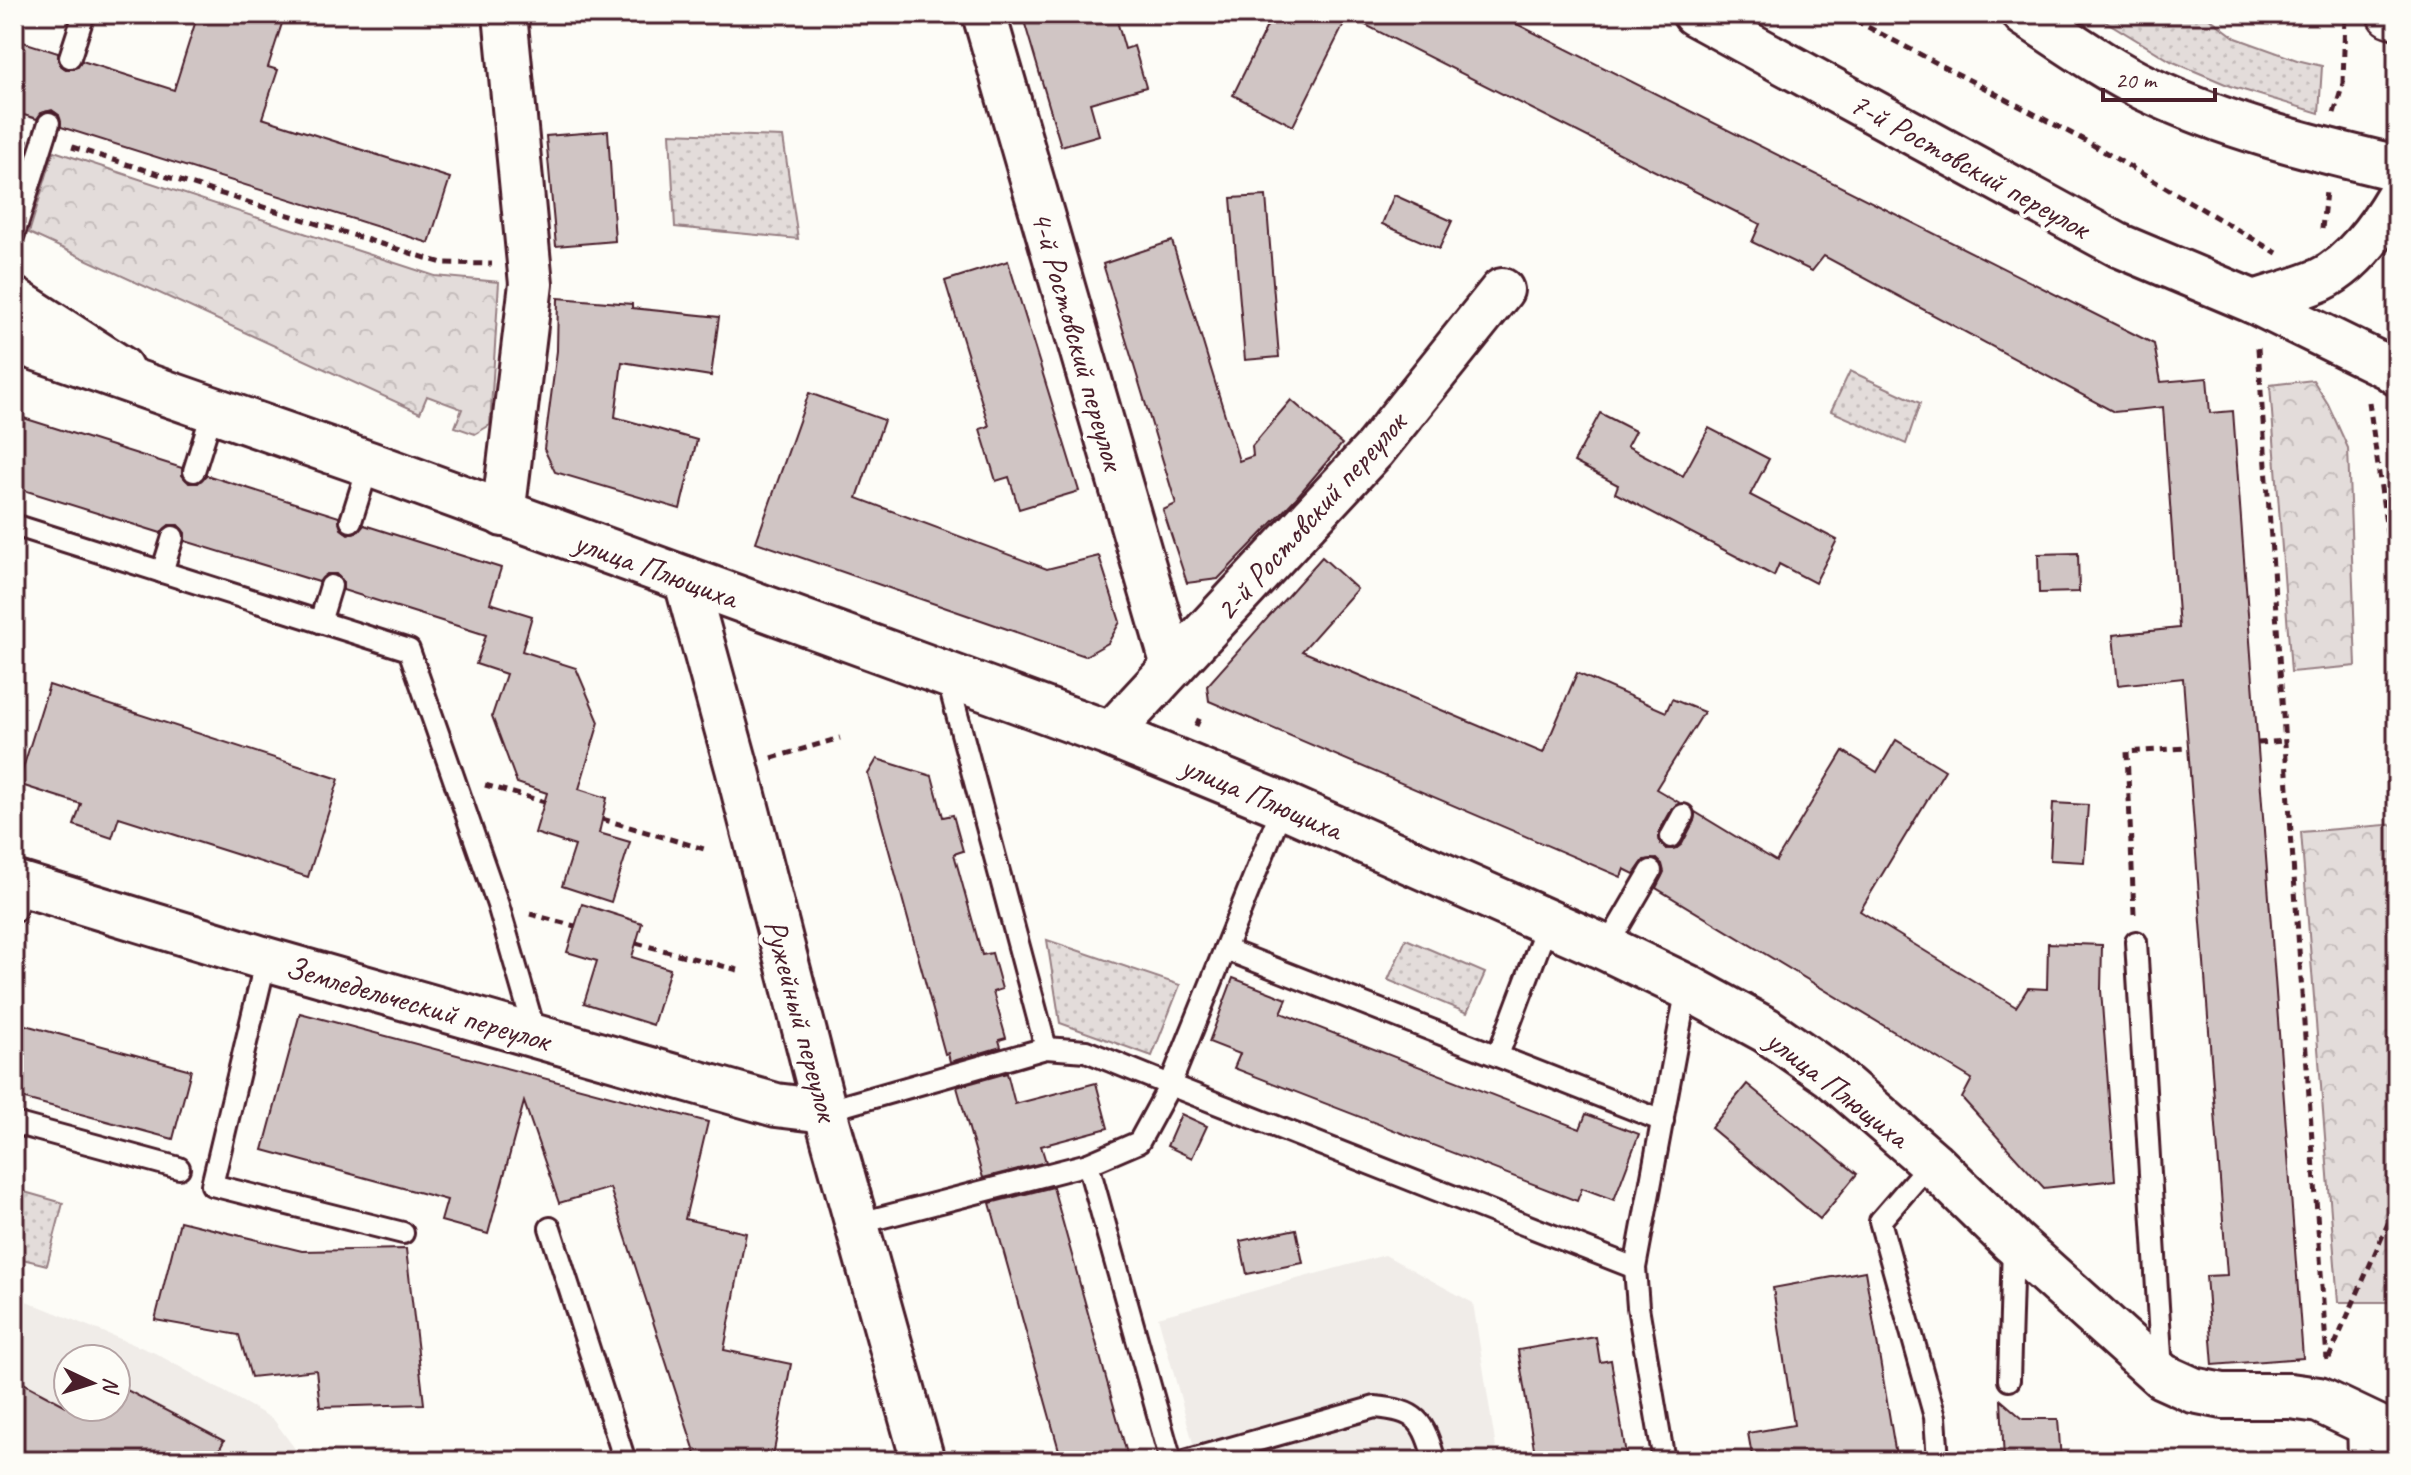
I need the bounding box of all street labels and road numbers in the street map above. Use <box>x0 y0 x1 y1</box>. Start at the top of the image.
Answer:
street label: 7-й Ростовский переулок <box>1843 83 2100 250</box>
street label: 4-й Ростовский переулок <box>1021 206 1135 477</box>
street label: 2-й Ростовский переулок <box>1206 401 1417 629</box>
street label: улица Плющиха <box>567 520 746 619</box>
street label: улица Плющиха <box>1174 745 1351 851</box>
street label: Ружейный переулок <box>755 915 849 1128</box>
street label: Земледельческий переулок <box>281 946 558 1062</box>
street label: улица Плющиха <box>1756 1019 1920 1159</box>

